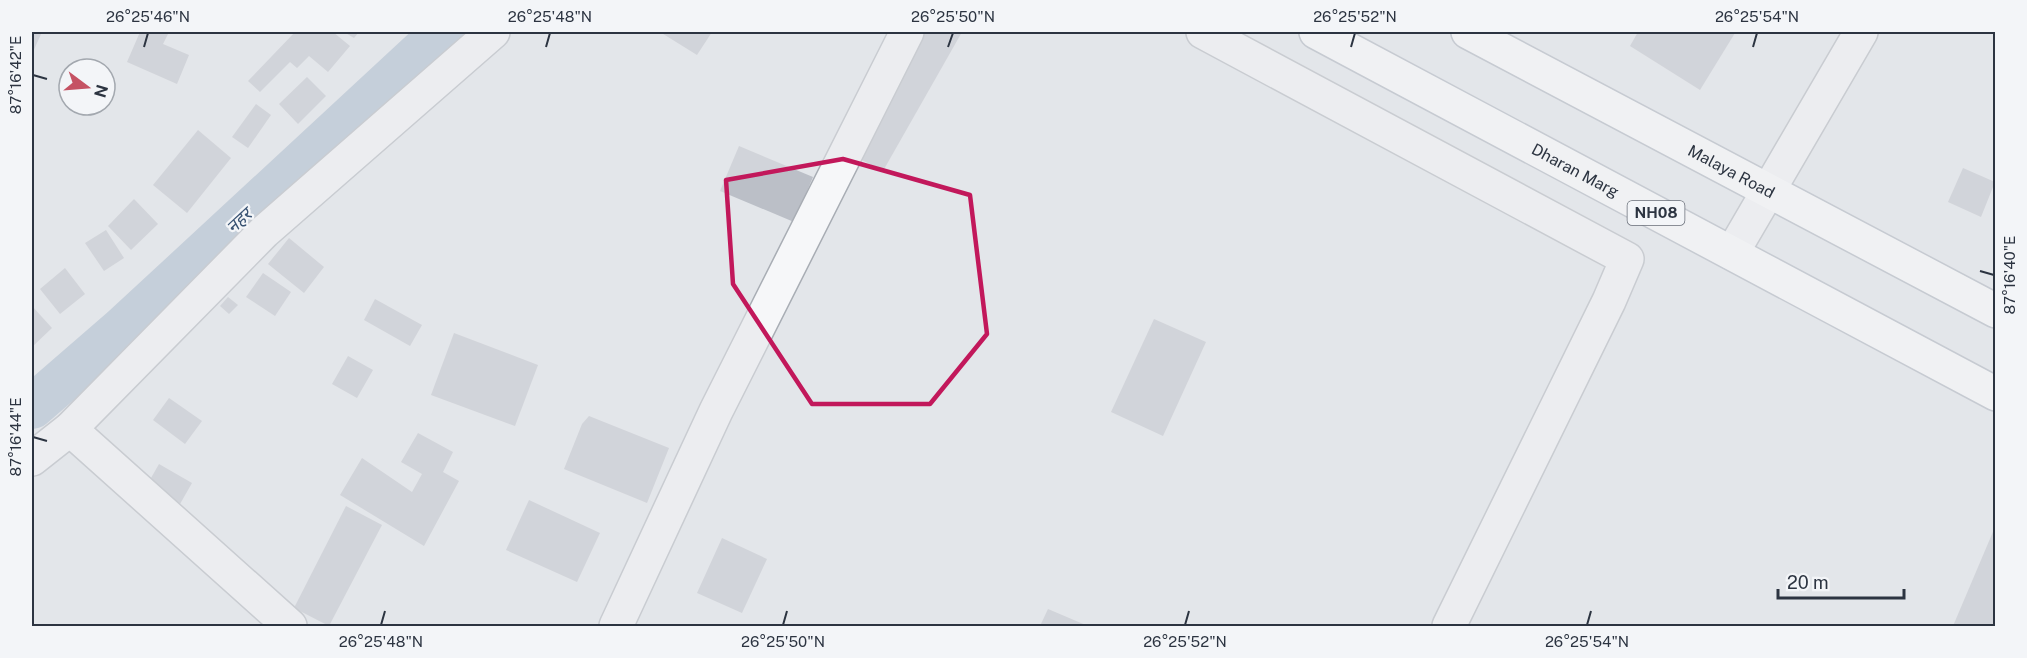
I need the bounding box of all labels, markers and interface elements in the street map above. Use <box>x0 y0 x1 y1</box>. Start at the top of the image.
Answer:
text: 26°25'46"N <box>106 8 190 25</box>
text: 26°25'48"N <box>508 8 592 25</box>
text: 26°25'50"N <box>911 8 995 25</box>
text: 26°25'52"N <box>1313 8 1397 25</box>
text: 26°25'54"N <box>1715 8 1799 25</box>
text: 87°16'42"E <box>7 36 24 114</box>
north arrow <box>57 57 117 117</box>
text: N <box>90 82 112 100</box>
street label: Dharan Marg <box>1528 140 1622 202</box>
street label: Malaya Road <box>1685 141 1778 202</box>
water label: नहर <box>222 201 258 237</box>
road number: NH08 <box>1628 201 1684 225</box>
text: 87°16'40"E <box>2001 236 2018 314</box>
text: 87°16'44"E <box>7 397 24 477</box>
scale bar <box>1778 562 1904 600</box>
text: 20 m <box>1787 572 1829 593</box>
text: 26°25'48"N <box>339 633 423 650</box>
text: 26°25'50"N <box>741 633 825 650</box>
text: 26°25'52"N <box>1143 633 1227 650</box>
text: 26°25'54"N <box>1545 633 1629 650</box>

